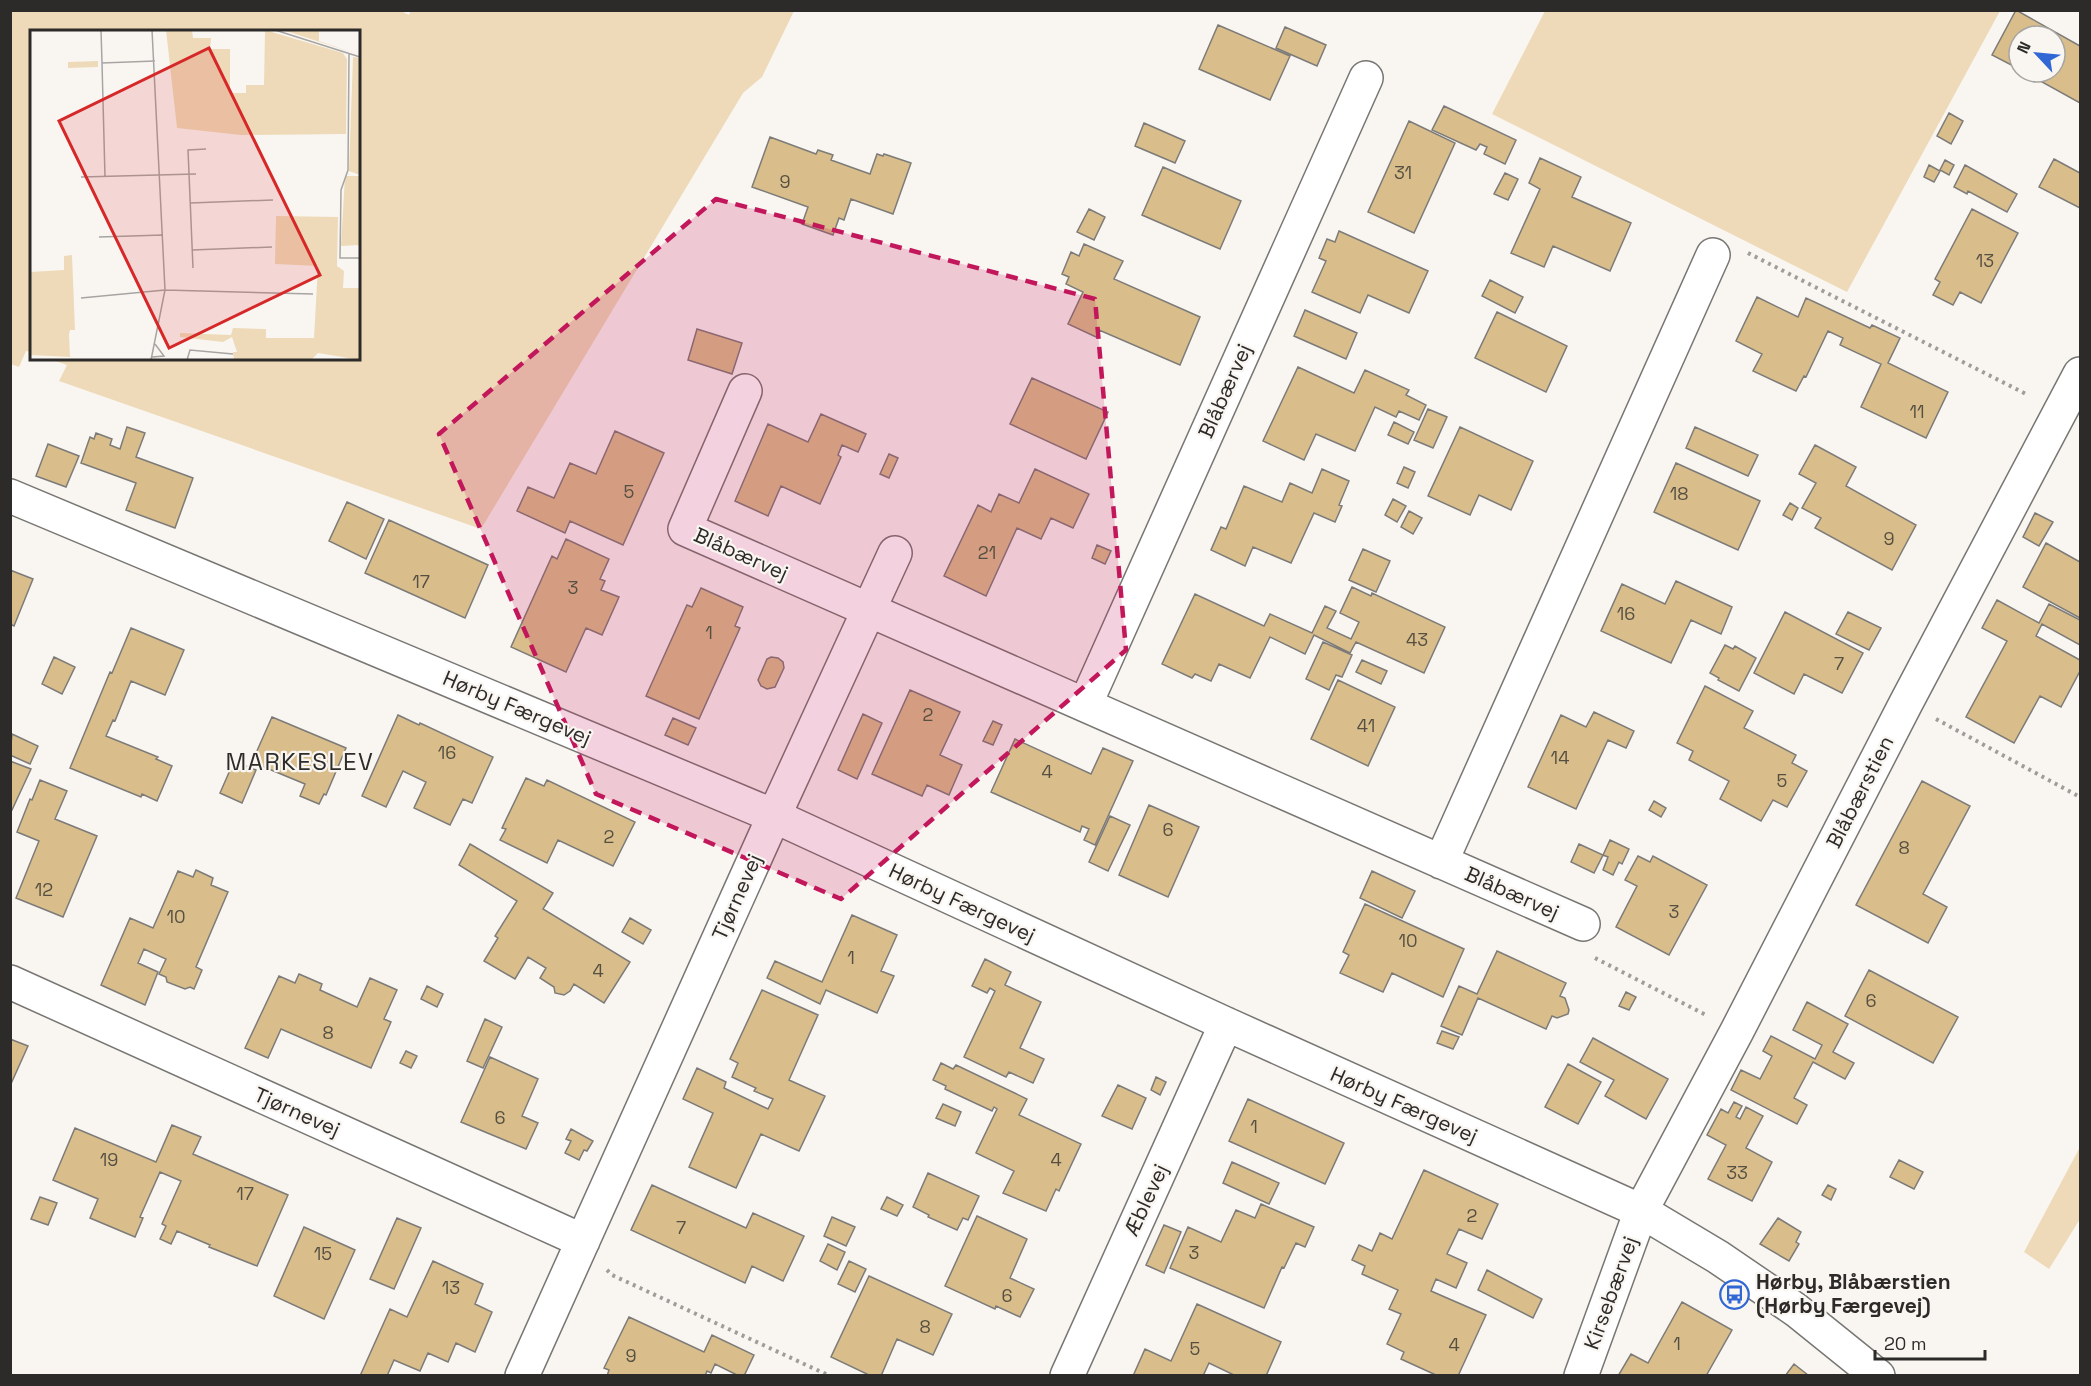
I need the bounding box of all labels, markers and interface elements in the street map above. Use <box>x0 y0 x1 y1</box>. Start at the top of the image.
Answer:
north arrow <box>2007 24 2067 84</box>
inset map <box>30 30 360 360</box>
text: N <box>2012 38 2036 57</box>
house number: 31 <box>1394 161 1412 184</box>
house number: 9 <box>779 170 791 193</box>
house number: 13 <box>1976 249 1994 272</box>
street label: Blåbærvej <box>1192 339 1257 442</box>
house number: 11 <box>1909 400 1925 423</box>
house number: 5 <box>624 480 634 503</box>
house number: 18 <box>1670 482 1688 505</box>
street label: Blåbærvej <box>690 521 793 586</box>
house number: 9 <box>1883 527 1895 550</box>
house number: 21 <box>978 541 996 564</box>
house number: 17 <box>412 570 430 593</box>
house number: 3 <box>568 576 578 599</box>
house number: 16 <box>1617 602 1635 625</box>
house number: 1 <box>705 621 713 644</box>
house number: 43 <box>1406 628 1428 651</box>
house number: 7 <box>1834 652 1844 675</box>
street label: Hørby Færgevej <box>439 664 595 751</box>
house number: 2 <box>923 703 933 726</box>
house number: 41 <box>1357 714 1375 737</box>
street label: Blåbærstien <box>1820 731 1899 853</box>
house number: 16 <box>438 741 456 764</box>
district label: MARKESLEV <box>226 746 374 777</box>
house number: 14 <box>1551 746 1569 769</box>
house number: 4 <box>1041 760 1053 783</box>
house number: 5 <box>1777 769 1787 792</box>
house number: 6 <box>1162 818 1174 841</box>
house number: 2 <box>604 825 614 848</box>
house number: 8 <box>1898 836 1910 859</box>
street label: Tjørnevej <box>706 849 768 944</box>
street label: Hørby Færgevej <box>885 857 1040 948</box>
street label: Blåbærvej <box>1461 860 1564 925</box>
house number: 12 <box>35 878 53 901</box>
house number: 3 <box>1669 900 1679 923</box>
house number: 10 <box>166 905 186 928</box>
house number: 10 <box>1398 929 1418 952</box>
house number: 1 <box>847 946 855 969</box>
house number: 4 <box>592 959 604 982</box>
house number: 6 <box>1865 989 1877 1012</box>
house number: 8 <box>322 1021 334 1044</box>
street label: Hørby Færgevej <box>1326 1060 1482 1149</box>
street label: Tjørnevej <box>250 1081 345 1143</box>
house number: 6 <box>494 1106 506 1129</box>
house number: 1 <box>1250 1115 1258 1138</box>
house number: 19 <box>100 1148 118 1171</box>
house number: 4 <box>1050 1148 1062 1171</box>
street label: Æblevej <box>1117 1159 1174 1240</box>
house number: 33 <box>1726 1161 1748 1184</box>
house number: 17 <box>236 1182 254 1205</box>
house number: 2 <box>1467 1204 1477 1227</box>
house number: 7 <box>676 1216 686 1239</box>
street label: Kirsebærvej <box>1578 1233 1643 1353</box>
house number: 3 <box>1189 1241 1199 1264</box>
house number: 15 <box>314 1242 332 1265</box>
place label: Hørby, Blåbærstien (Hørby Færgevej) <box>1756 1268 1951 1319</box>
house number: 13 <box>442 1276 460 1299</box>
bus stop icon: Hørby, Blåbærstien (Hørby Færgevej) <box>1719 1278 1751 1310</box>
house number: 6 <box>1001 1284 1013 1307</box>
house number: 8 <box>919 1315 931 1338</box>
scale bar <box>1875 1323 1984 1361</box>
house number: 1 <box>1673 1332 1681 1355</box>
text: 20 m <box>1884 1332 1927 1355</box>
house number: 4 <box>1448 1333 1460 1356</box>
house number: 5 <box>1190 1337 1200 1360</box>
house number: 9 <box>625 1344 637 1367</box>

